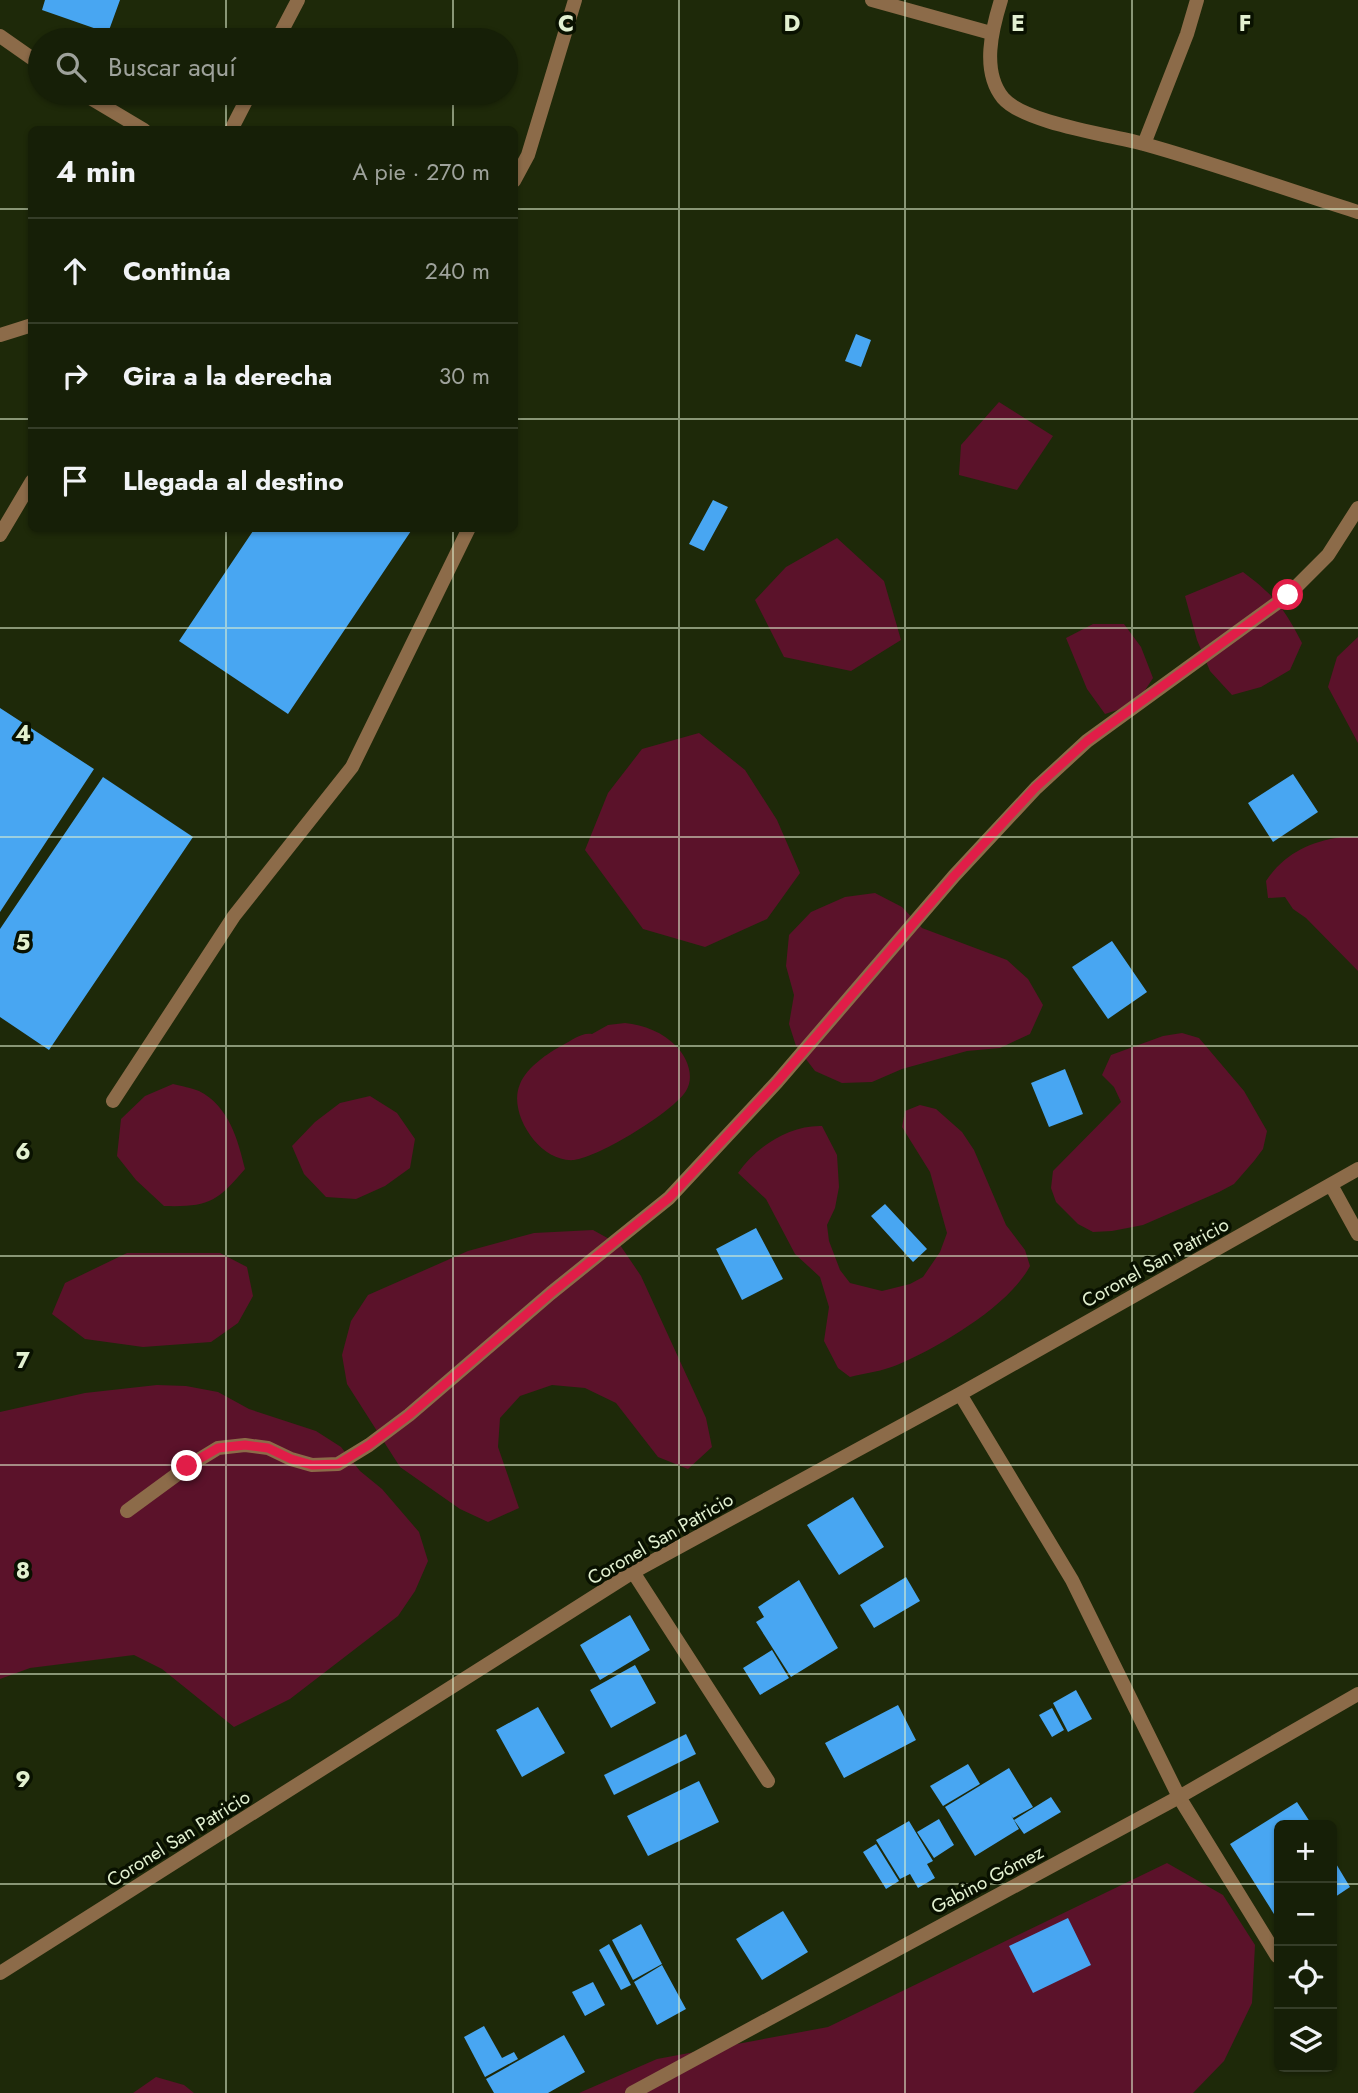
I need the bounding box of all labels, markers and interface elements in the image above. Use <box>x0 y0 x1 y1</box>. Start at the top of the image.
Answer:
text: C <box>558 6 574 40</box>
text: D <box>784 6 801 40</box>
text: E <box>1011 6 1025 40</box>
text: F <box>1239 6 1251 40</box>
search box <box>28 28 518 105</box>
icon: search <box>52 48 90 86</box>
text: Buscar aquí <box>108 48 236 86</box>
text: 4 min <box>56 150 136 193</box>
text: A pie · 270 m <box>352 155 490 189</box>
icon: ahead <box>56 252 94 290</box>
text: Continúa <box>123 252 231 290</box>
text: 240 m <box>425 254 490 288</box>
icon: right <box>56 357 94 395</box>
text: Gira a la derecha <box>123 357 332 395</box>
text: 30 m <box>439 359 490 393</box>
icon: arrive <box>56 462 94 500</box>
text: Llegada al destino <box>123 462 344 500</box>
route start <box>1272 579 1303 610</box>
text: 4 <box>15 716 31 750</box>
text: 5 <box>16 925 30 959</box>
text: 6 <box>15 1134 31 1168</box>
street label: Coronel San Patricio <box>1077 1211 1234 1314</box>
text: 7 <box>16 1343 30 1377</box>
route end <box>171 1450 202 1481</box>
street label: Coronel San Patricio <box>582 1486 738 1591</box>
text: 8 <box>16 1553 30 1587</box>
text: 9 <box>15 1762 31 1796</box>
street label: Coronel San Patricio <box>101 1783 255 1893</box>
map controls <box>1274 1820 1337 2072</box>
button: + <box>1274 1820 1337 1883</box>
street label: Gabino Gómez <box>926 1838 1048 1920</box>
button: − <box>1274 1883 1337 1946</box>
button: locate <box>1274 1946 1337 2009</box>
button: layers <box>1274 2009 1337 2072</box>

